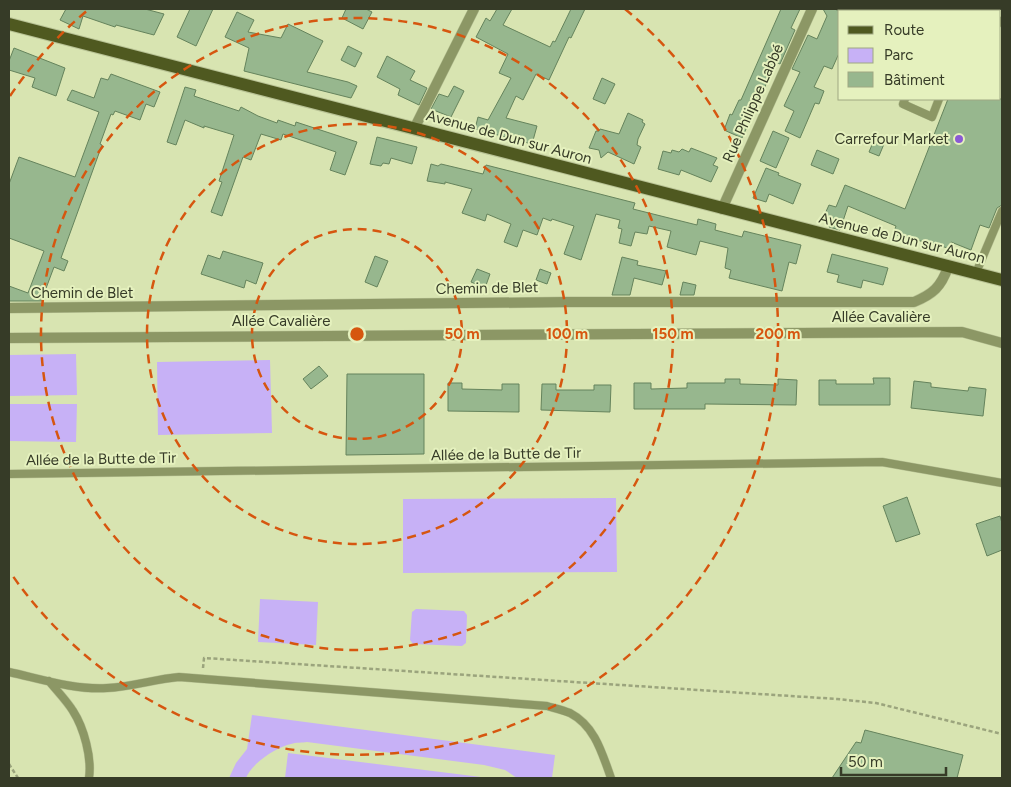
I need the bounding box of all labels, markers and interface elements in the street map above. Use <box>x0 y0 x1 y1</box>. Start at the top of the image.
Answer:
legend <box>838 10 1001 100</box>
text: Route <box>884 21 924 39</box>
street label: Rue Philippe Labbé <box>719 41 787 165</box>
text: Parc <box>884 46 913 64</box>
text: Bâtiment <box>884 71 945 89</box>
street label: Avenue de Dun sur Auron <box>424 106 594 168</box>
place label: Carrefour Market <box>834 130 949 148</box>
marker: Carrefour Market <box>953 133 965 145</box>
street label: Avenue de Dun sur Auron <box>817 209 987 267</box>
street label: Chemin de Blet <box>435 278 539 298</box>
street label: Chemin de Blet <box>31 284 134 302</box>
street label: Allée Cavalière <box>832 308 930 326</box>
street label: Allée Cavalière <box>232 312 330 330</box>
centre of rings <box>348 325 366 343</box>
text: 50 m <box>444 325 480 343</box>
text: 100 m <box>546 325 588 343</box>
text: 150 m <box>652 325 694 343</box>
text: 200 m <box>756 325 800 343</box>
street label: Allée de la Butte de Tir <box>431 444 581 464</box>
street label: Allée de la Butte de Tir <box>26 449 176 469</box>
scale bar <box>841 744 946 776</box>
text: 50 m <box>848 753 883 771</box>

